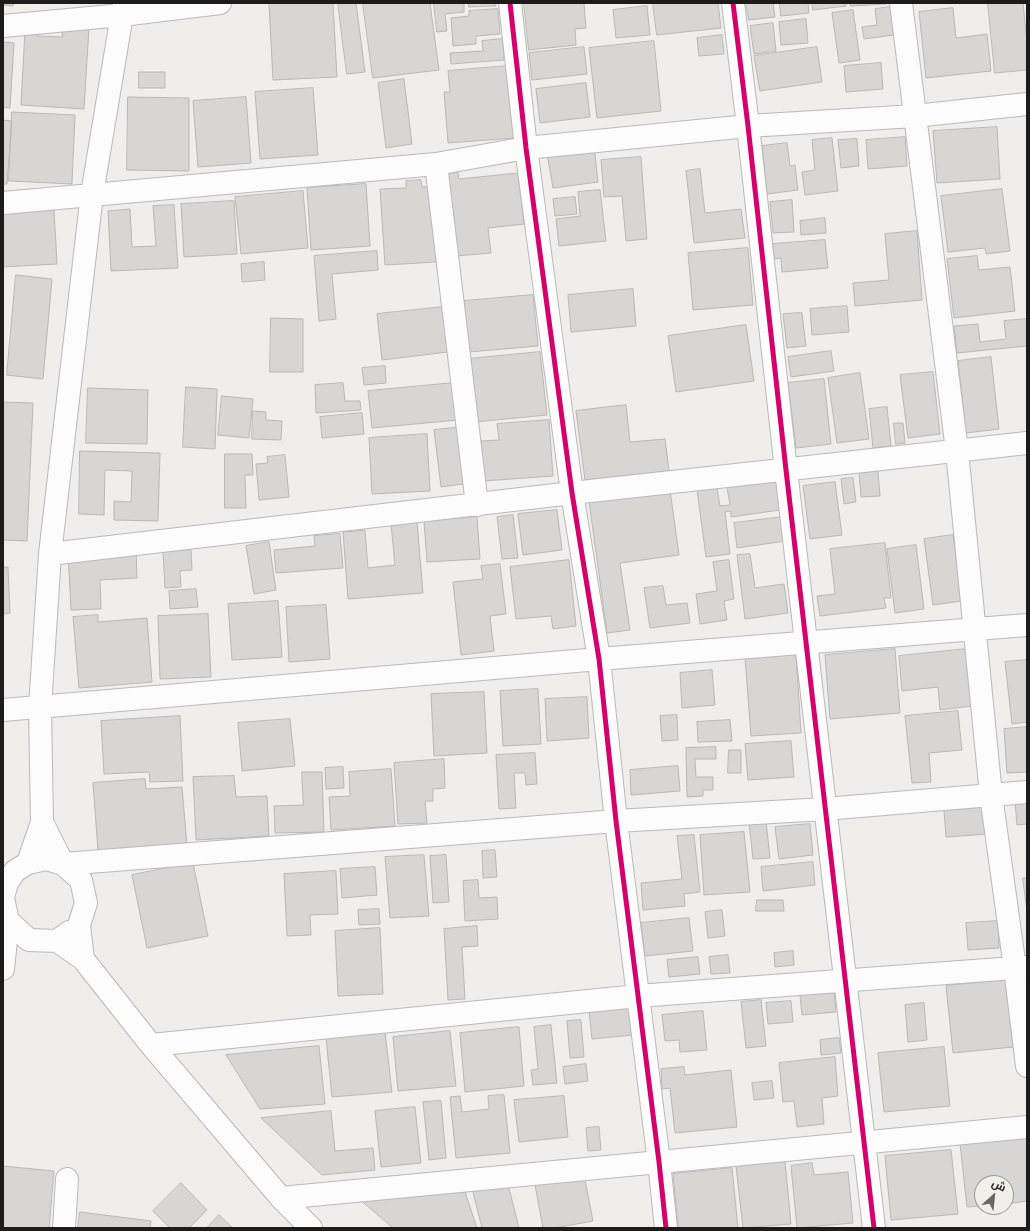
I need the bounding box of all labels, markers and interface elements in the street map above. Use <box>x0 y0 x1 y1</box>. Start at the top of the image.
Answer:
north arrow <box>974 1175 1014 1215</box>
text: ش <box>990 1176 1008 1194</box>

